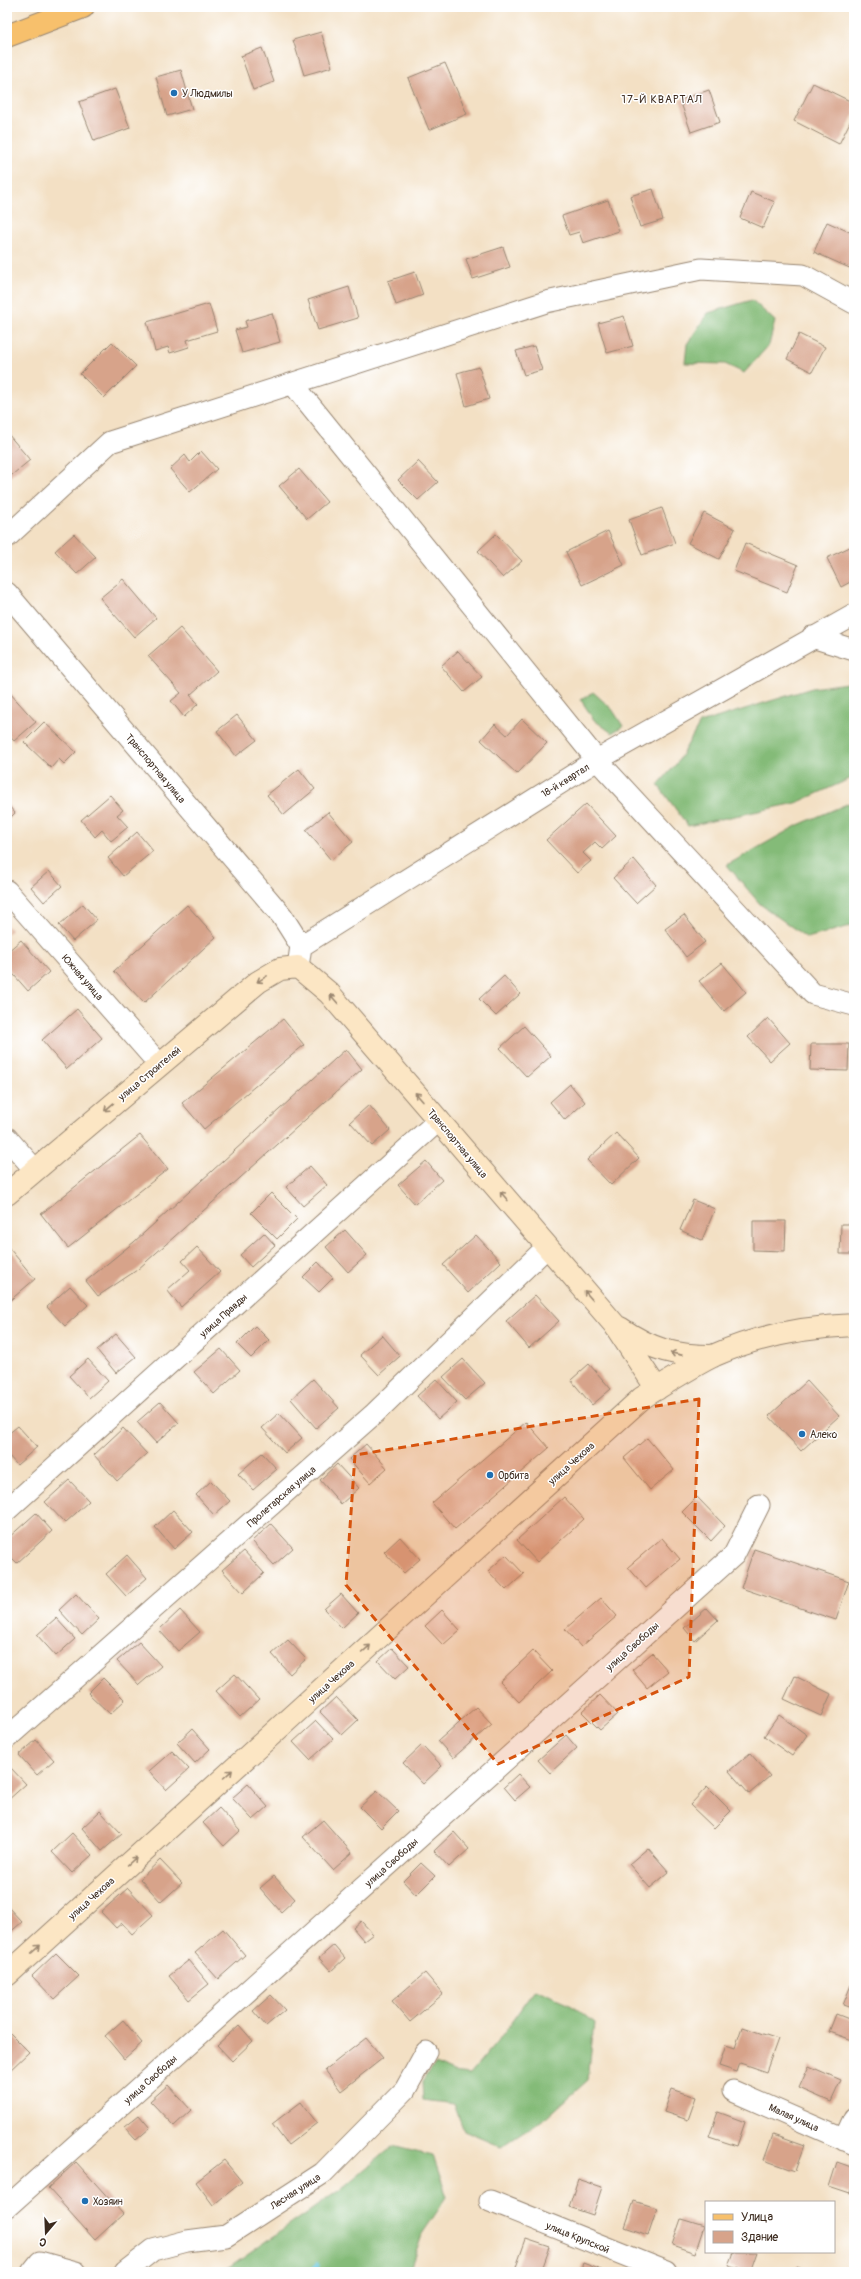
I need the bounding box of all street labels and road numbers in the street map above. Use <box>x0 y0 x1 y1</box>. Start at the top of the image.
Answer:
street label: Транспортная улица <box>123 732 188 806</box>
street label: 18-й квартал <box>539 761 592 800</box>
street label: Южная улица <box>59 952 106 1003</box>
street label: улица Строителей <box>115 1044 183 1104</box>
street label: Транспортная улица <box>425 1107 490 1181</box>
street label: улица Правды <box>197 1291 250 1341</box>
street label: улица Чехова <box>545 1440 597 1488</box>
street label: Пролетарская улица <box>245 1463 319 1530</box>
street label: улица Свободы <box>603 1620 662 1674</box>
street label: улица Чехова <box>305 1658 357 1706</box>
street label: улица Свободы <box>362 1836 421 1890</box>
street label: улица Чехова <box>65 1875 117 1923</box>
street label: улица Свободы <box>121 2053 180 2107</box>
street label: Малая улица <box>767 2102 821 2134</box>
street label: Лесная улица <box>267 2171 323 2213</box>
street label: улица Крупской <box>543 2219 611 2256</box>

